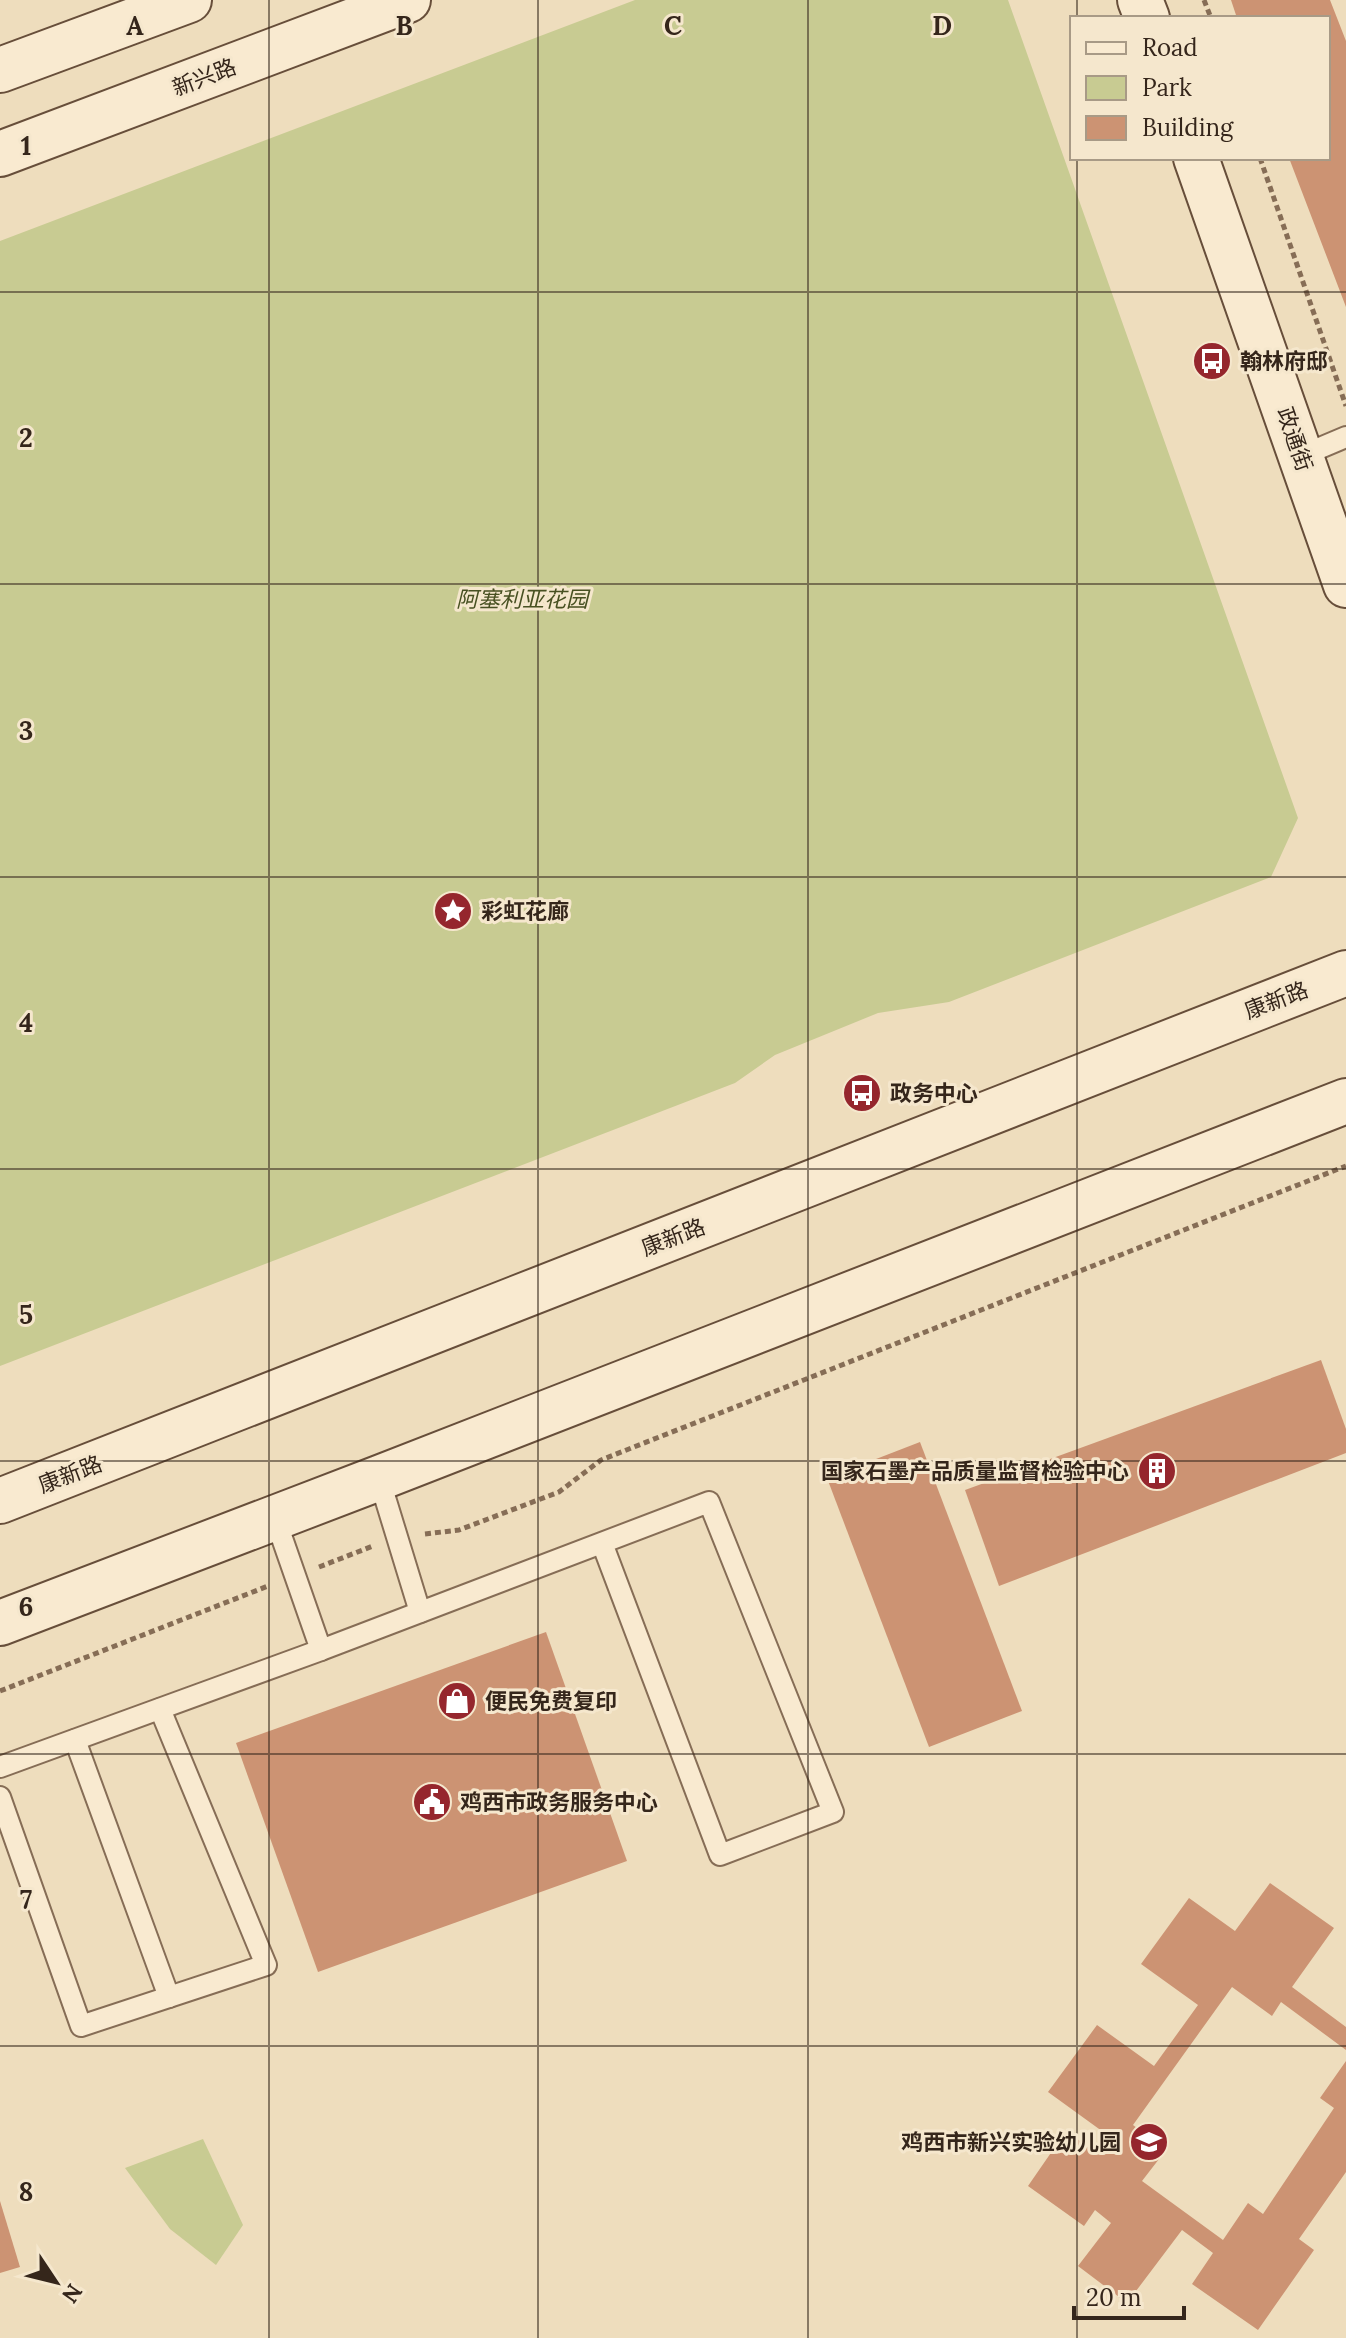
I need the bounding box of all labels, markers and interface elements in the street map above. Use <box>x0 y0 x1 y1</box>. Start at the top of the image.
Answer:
text: A <box>126 9 144 42</box>
text: B <box>395 9 413 42</box>
text: C <box>664 9 682 42</box>
text: D <box>932 9 952 42</box>
legend <box>1070 16 1330 160</box>
text: Road <box>1142 32 1198 63</box>
street label: 新兴路 <box>168 52 240 102</box>
text: Park <box>1142 72 1192 103</box>
text: Building <box>1142 112 1234 143</box>
text: 1 <box>21 129 31 162</box>
bus stop icon: 翰林府邸 <box>1191 340 1233 382</box>
place label: 翰林府邸 <box>1240 347 1328 375</box>
street label: 政通街 <box>1271 403 1319 475</box>
text: 2 <box>19 421 33 454</box>
park label: 阿塞利亚花园 <box>456 585 591 613</box>
text: 3 <box>19 714 33 747</box>
place icon: 彩虹花廊 <box>432 890 474 932</box>
place label: 彩虹花廊 <box>481 897 569 925</box>
street label: 康新路 <box>1240 975 1312 1025</box>
text: 4 <box>19 1006 33 1039</box>
bus stop icon: 政务中心 <box>841 1072 883 1114</box>
place label: 政务中心 <box>890 1079 978 1107</box>
street label: 康新路 <box>637 1212 709 1262</box>
text: 5 <box>19 1298 33 1331</box>
street label: 康新路 <box>34 1449 106 1499</box>
building icon: 国家石墨产品质量监督检验中心 <box>1136 1450 1178 1492</box>
place label: 国家石墨产品质量监督检验中心 <box>821 1457 1129 1485</box>
text: 6 <box>19 1590 33 1623</box>
shop icon: 便民免费复印 <box>436 1680 478 1722</box>
place label: 便民免费复印 <box>485 1687 617 1715</box>
public building icon: 鸡西市政务服务中心 <box>411 1781 453 1823</box>
place label: 鸡西市政务服务中心 <box>460 1788 658 1816</box>
text: 7 <box>20 1883 32 1916</box>
school or university icon: 鸡西市新兴实验幼儿园 <box>1128 2121 1170 2163</box>
place label: 鸡西市新兴实验幼儿园 <box>901 2128 1121 2156</box>
text: 8 <box>19 2175 33 2208</box>
north arrow <box>16 2242 96 2322</box>
scale bar <box>1074 2270 1184 2320</box>
text: N <box>56 2278 89 2308</box>
text: 20 m <box>1086 2282 1142 2313</box>

